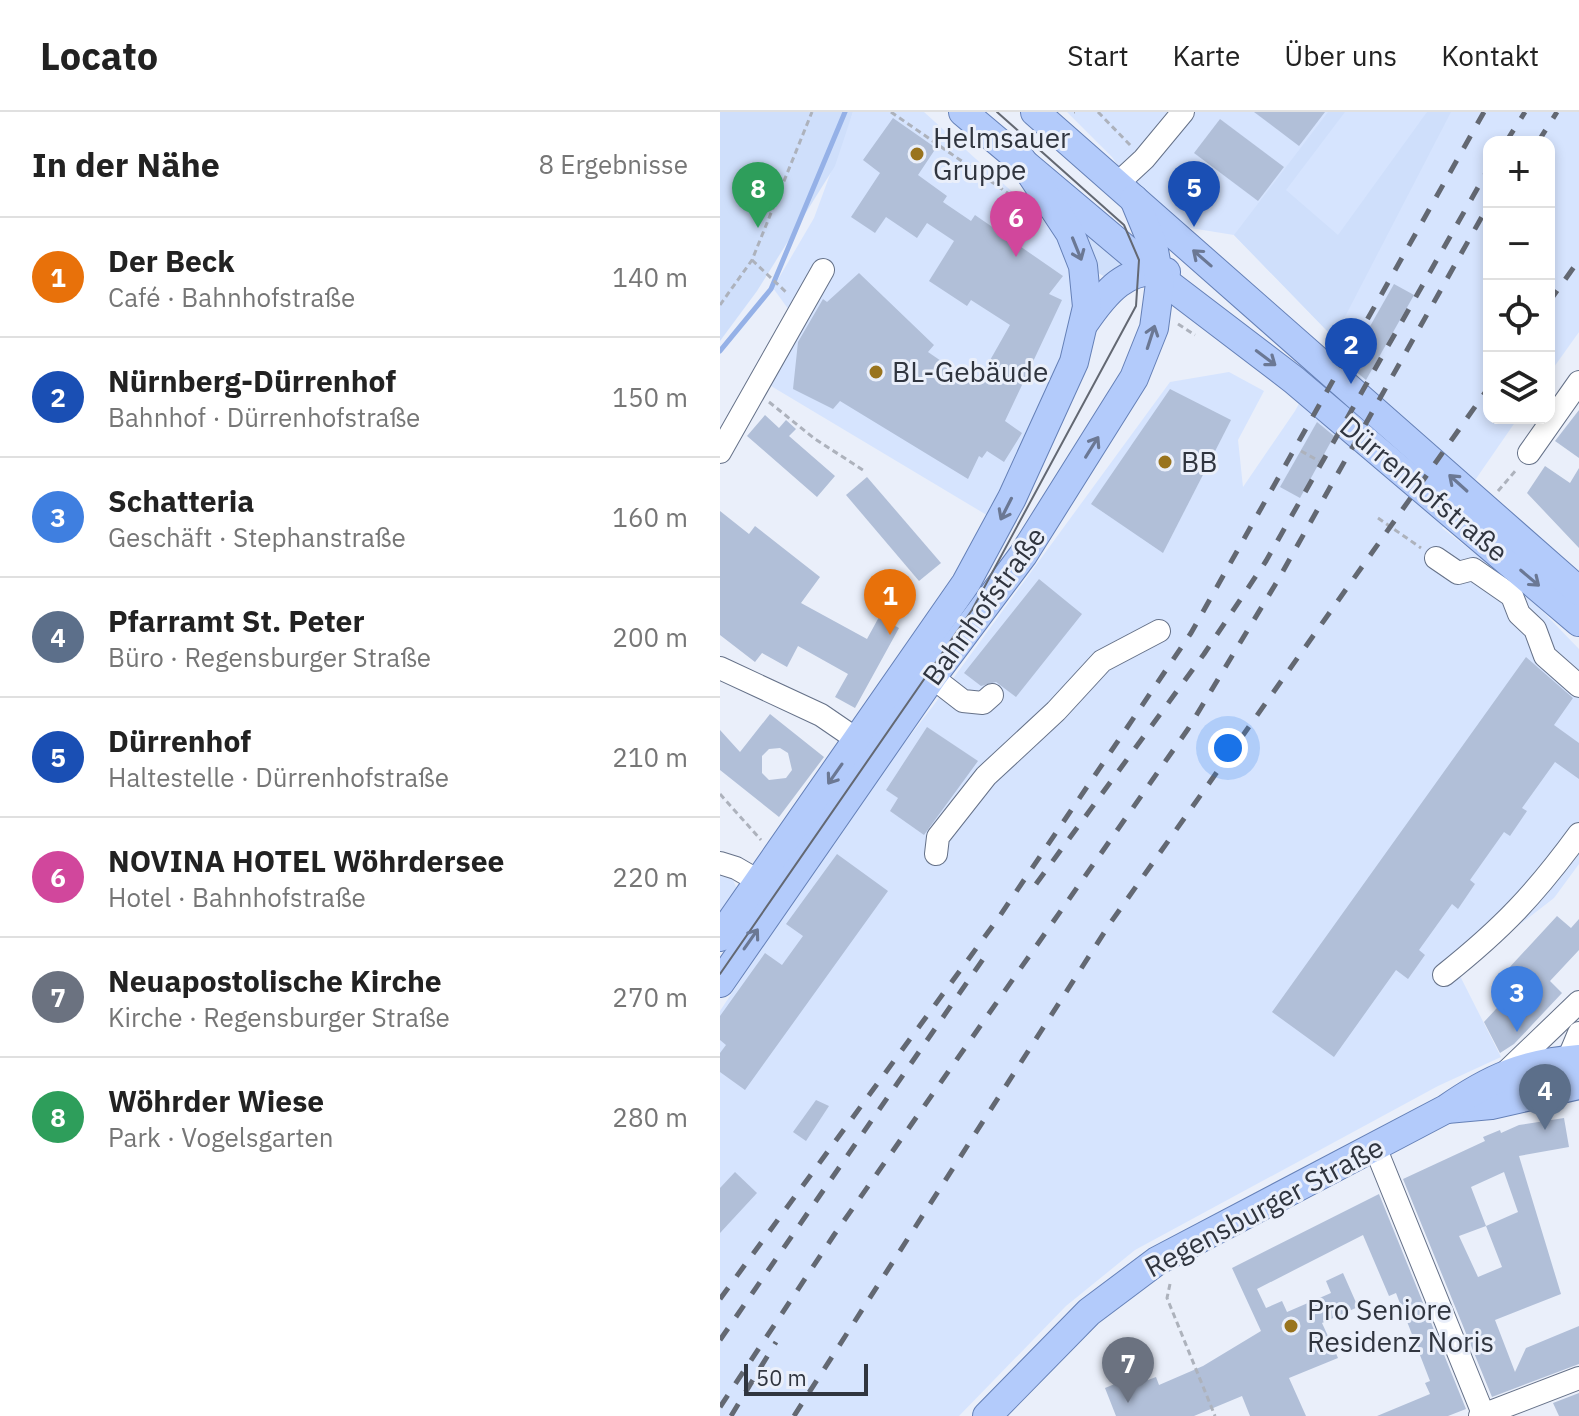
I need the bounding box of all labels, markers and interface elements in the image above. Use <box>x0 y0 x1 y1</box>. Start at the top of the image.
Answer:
text: Locato <box>40 31 158 80</box>
text: Start <box>1067 37 1129 74</box>
text: Karte <box>1173 37 1240 74</box>
text: Über uns <box>1284 37 1397 74</box>
text: Kontakt <box>1441 37 1539 74</box>
place label: Helmsauer Gruppe <box>933 119 1070 188</box>
map controls <box>1483 136 1555 424</box>
button: + <box>1483 136 1555 208</box>
text: In der Nähe <box>32 142 220 186</box>
marker: Helmsauer Gruppe <box>908 145 926 163</box>
text: 8 Ergebnisse <box>539 147 688 181</box>
pin: 5 <box>1168 161 1220 227</box>
pin: 8 <box>732 162 784 228</box>
pin: 6 <box>990 191 1042 257</box>
button: − <box>1483 208 1555 280</box>
one-way arrow <box>1071 236 1085 261</box>
text: Der Beck <box>108 241 235 280</box>
one-way arrow <box>1192 249 1212 267</box>
text: 1 <box>50 260 66 294</box>
text: 140 m <box>612 260 688 294</box>
text: Café · Bahnhofstraße <box>108 280 355 314</box>
button: locate <box>1483 280 1555 352</box>
pin: 2 <box>1325 318 1377 384</box>
one-way arrow <box>1144 325 1159 350</box>
one-way arrow <box>1255 349 1276 366</box>
button: layers <box>1483 352 1555 424</box>
place label: BL-Gebäude <box>892 353 1048 390</box>
text: Nürnberg-Dürrenhof <box>108 361 396 400</box>
marker: BL-Gebäude <box>867 363 885 381</box>
text: 2 <box>50 380 66 414</box>
text: 150 m <box>612 380 688 414</box>
text: Bahnhof · Dürrenhofstraße <box>108 400 420 434</box>
street label: Dürrenhofstraße <box>1333 407 1516 570</box>
one-way arrow <box>1084 436 1101 458</box>
place label: BB <box>1181 443 1218 480</box>
marker: BB <box>1156 453 1174 471</box>
one-way arrow <box>1449 475 1469 493</box>
text: Schatteria <box>108 481 254 520</box>
one-way arrow <box>998 496 1014 520</box>
text: 3 <box>50 500 66 534</box>
text: 160 m <box>612 500 688 534</box>
street label: Bahnhofstraße <box>914 519 1054 692</box>
text: Geschäft · Stephanstraße <box>108 520 406 554</box>
pin: 1 <box>864 569 916 635</box>
one-way arrow <box>1520 569 1540 587</box>
text: Pfarramt St. Peter <box>108 601 365 640</box>
text: 4 <box>50 620 66 654</box>
text: 200 m <box>612 620 688 654</box>
text: Büro · Regensburger Straße <box>108 640 431 674</box>
text: Dürrenhof <box>108 721 251 760</box>
your location <box>1208 728 1248 768</box>
text: 5 <box>50 740 66 774</box>
text: 210 m <box>612 740 688 774</box>
text: Haltestelle · Dürrenhofstraße <box>108 760 449 794</box>
one-way arrow <box>827 762 843 784</box>
text: NOVINA HOTEL Wöhrdersee <box>108 841 504 880</box>
text: 6 <box>50 860 66 894</box>
text: 220 m <box>612 860 688 894</box>
text: Hotel · Bahnhofstraße <box>108 880 366 914</box>
one-way arrow <box>743 928 759 950</box>
text: Neuapostolische Kirche <box>108 961 442 1000</box>
pin: 3 <box>1491 966 1543 1032</box>
text: 7 <box>50 980 66 1014</box>
text: 270 m <box>612 980 688 1014</box>
text: Kirche · Regensburger Straße <box>108 1000 450 1034</box>
pin: 4 <box>1519 1064 1571 1130</box>
text: Wöhrder Wiese <box>108 1081 324 1120</box>
text: 8 <box>50 1100 66 1134</box>
text: 280 m <box>612 1100 688 1134</box>
text: Park · Vogelsgarten <box>108 1120 334 1154</box>
street label: Regensburger Straße <box>1138 1128 1390 1285</box>
place label: Pro Seniore Residenz Noris <box>1307 1291 1494 1360</box>
marker: Pro Seniore Residenz Noris <box>1282 1317 1300 1335</box>
pin: 7 <box>1102 1337 1154 1403</box>
scale bar <box>744 1360 868 1396</box>
text: 50 m <box>756 1363 807 1392</box>

